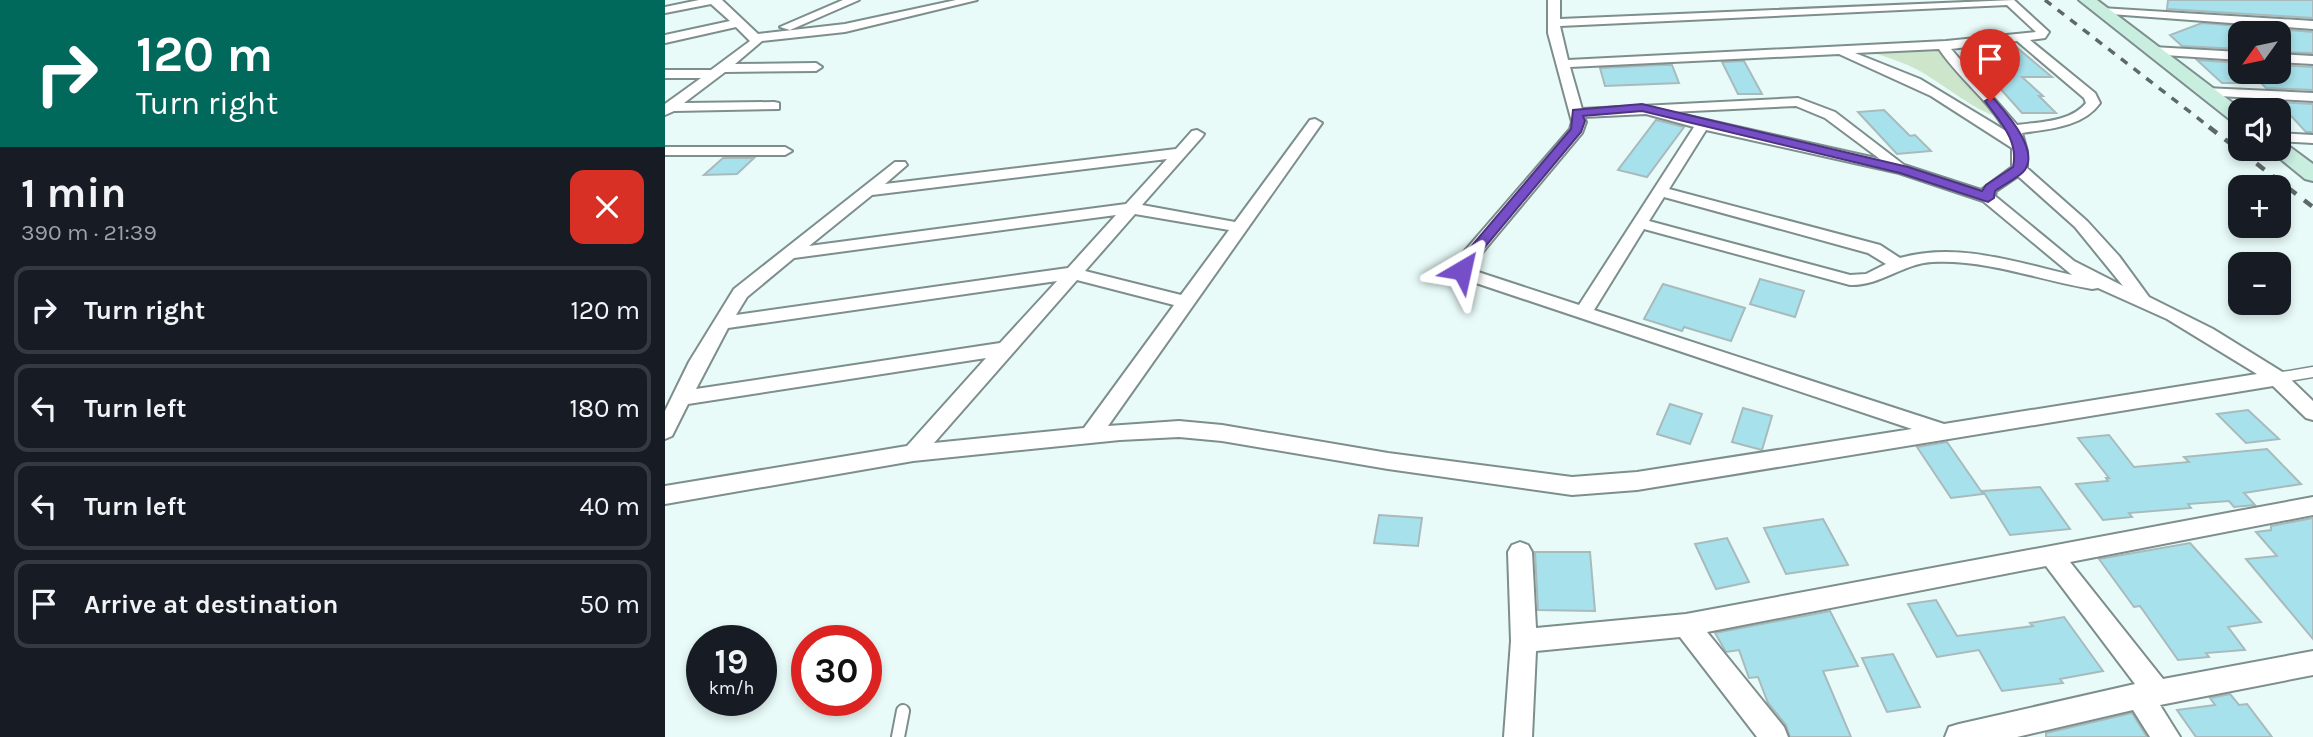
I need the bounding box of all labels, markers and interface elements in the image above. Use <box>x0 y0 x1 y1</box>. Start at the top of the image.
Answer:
north arrow <box>2228 21 2291 84</box>
map controls <box>2228 21 2291 315</box>
text: 120 m <box>136 26 273 83</box>
icon: right <box>21 28 112 119</box>
pin <box>1960 29 2020 101</box>
icon: arrive <box>1971 40 2009 78</box>
text: Turn right <box>136 85 278 122</box>
button: sound <box>2228 98 2291 161</box>
text: 1 min <box>21 168 126 218</box>
button: close <box>570 170 644 244</box>
button: + <box>2228 175 2291 238</box>
text: 390 m · 21:39 <box>21 219 157 246</box>
position arrow <box>1425 233 1499 307</box>
button: − <box>2228 252 2291 315</box>
icon: right <box>25 291 63 329</box>
text: Turn right <box>84 295 205 326</box>
text: 120 m <box>570 295 640 326</box>
icon: left <box>25 389 63 427</box>
text: Turn left <box>84 393 186 424</box>
text: 180 m <box>570 393 640 424</box>
icon: left <box>25 487 63 525</box>
text: Turn left <box>84 491 186 522</box>
text: 40 m <box>580 491 640 522</box>
icon: arrive <box>25 585 63 623</box>
text: Arrive at destination <box>84 589 338 620</box>
text: 50 m <box>579 589 640 620</box>
speed limit sign: 30 <box>791 625 882 716</box>
text: 19 <box>715 641 748 682</box>
text: km/h <box>709 677 754 699</box>

